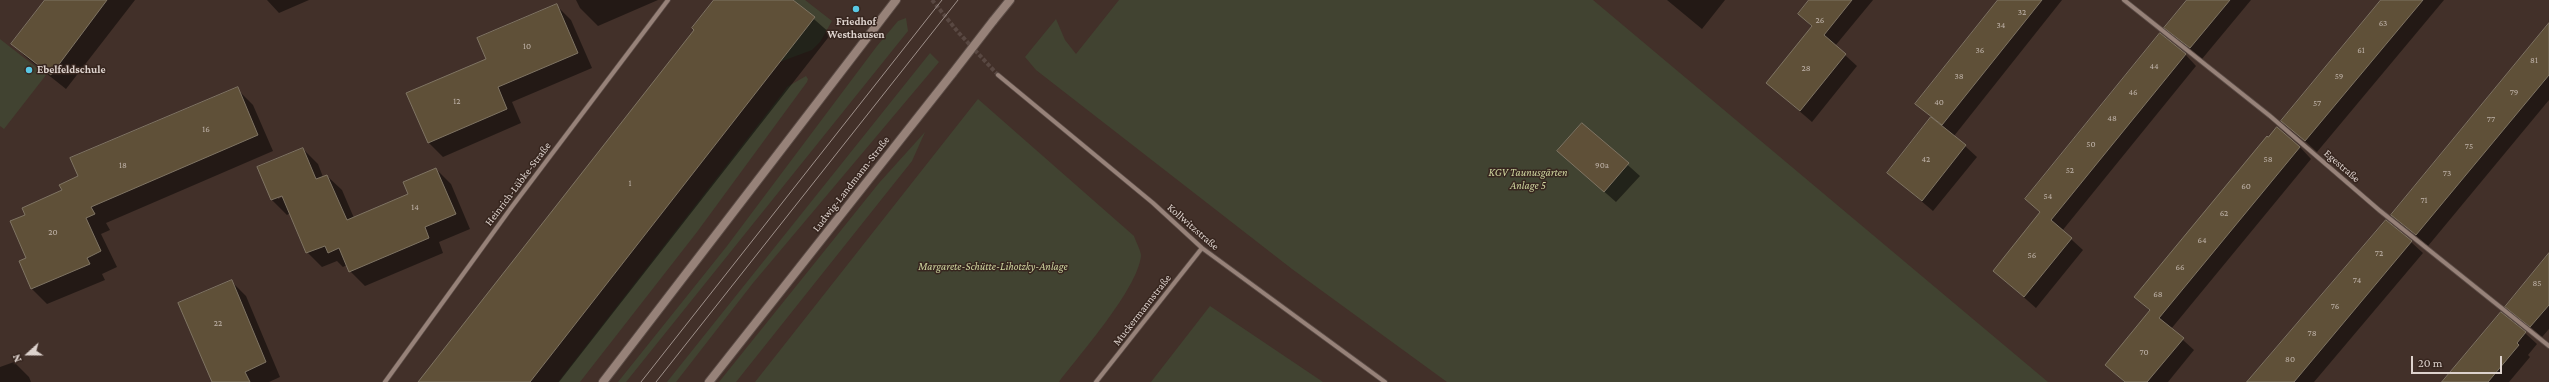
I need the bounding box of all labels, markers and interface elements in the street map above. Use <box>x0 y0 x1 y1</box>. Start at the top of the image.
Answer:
marker: Friedhof Westhausen <box>851 4 861 14</box>
house number: 32 <box>2018 7 2026 17</box>
place label: Friedhof Westhausen <box>827 15 885 41</box>
house number: 26 <box>1816 15 1824 25</box>
house number: 63 <box>2379 18 2387 28</box>
house number: 34 <box>1997 20 2005 30</box>
house number: 10 <box>523 41 531 51</box>
house number: 36 <box>1976 45 1984 55</box>
house number: 61 <box>2357 45 2365 55</box>
house number: 81 <box>2530 55 2538 65</box>
house number: 44 <box>2149 61 2159 71</box>
place label: Ebelfeldschule <box>37 63 106 77</box>
house number: 28 <box>1801 63 1811 73</box>
marker: Ebelfeldschule <box>24 65 34 75</box>
house number: 38 <box>1954 71 1964 81</box>
house number: 59 <box>2335 71 2343 81</box>
house number: 46 <box>2128 87 2138 97</box>
house number: 79 <box>2510 87 2518 97</box>
house number: 12 <box>453 96 461 106</box>
house number: 40 <box>1934 97 1944 107</box>
house number: 57 <box>2313 98 2321 108</box>
house number: 48 <box>2107 113 2117 123</box>
house number: 77 <box>2487 114 2495 124</box>
house number: 16 <box>202 124 210 134</box>
street label: Ludwig-Landmann-Straße <box>810 133 892 235</box>
street label: Heinrich-Lübke-Straße <box>482 139 554 229</box>
house number: 50 <box>2086 139 2096 149</box>
house number: 75 <box>2465 141 2473 151</box>
street label: Egestraße <box>2321 147 2363 185</box>
house number: 42 <box>1922 154 1930 164</box>
house number: 58 <box>2263 154 2273 164</box>
house number: 18 <box>119 160 127 170</box>
house number: 90a <box>1595 160 1609 170</box>
house number: 52 <box>2066 165 2074 175</box>
park label: KGV Taunusgärten Anlage 5 <box>1489 166 1567 192</box>
house number: 73 <box>2443 168 2451 178</box>
house number: 1 <box>629 178 631 188</box>
house number: 60 <box>2241 181 2251 191</box>
house number: 54 <box>2044 191 2052 201</box>
house number: 71 <box>2420 195 2428 205</box>
street label: Kollwitzstraße <box>1164 201 1222 253</box>
house number: 14 <box>411 202 419 212</box>
house number: 62 <box>2220 208 2228 218</box>
house number: 20 <box>48 227 58 237</box>
house number: 64 <box>2197 235 2207 245</box>
house number: 72 <box>2375 248 2383 258</box>
house number: 56 <box>2028 250 2036 260</box>
park label: Margarete-Schütte-Lihotzky-Anlage <box>918 260 1068 274</box>
house number: 66 <box>2175 262 2185 272</box>
street label: Muckermannstraße <box>1110 272 1174 348</box>
house number: 74 <box>2353 275 2361 285</box>
house number: 85 <box>2533 278 2541 288</box>
house number: 68 <box>2153 289 2163 299</box>
house number: 76 <box>2331 301 2339 311</box>
house number: 22 <box>214 318 222 328</box>
house number: 78 <box>2308 328 2316 338</box>
north arrow <box>8 334 48 374</box>
house number: 70 <box>2139 347 2149 357</box>
scale bar <box>2413 348 2504 374</box>
text: N <box>10 353 24 364</box>
house number: 80 <box>2285 354 2295 364</box>
text: 20 m <box>2418 356 2442 370</box>

